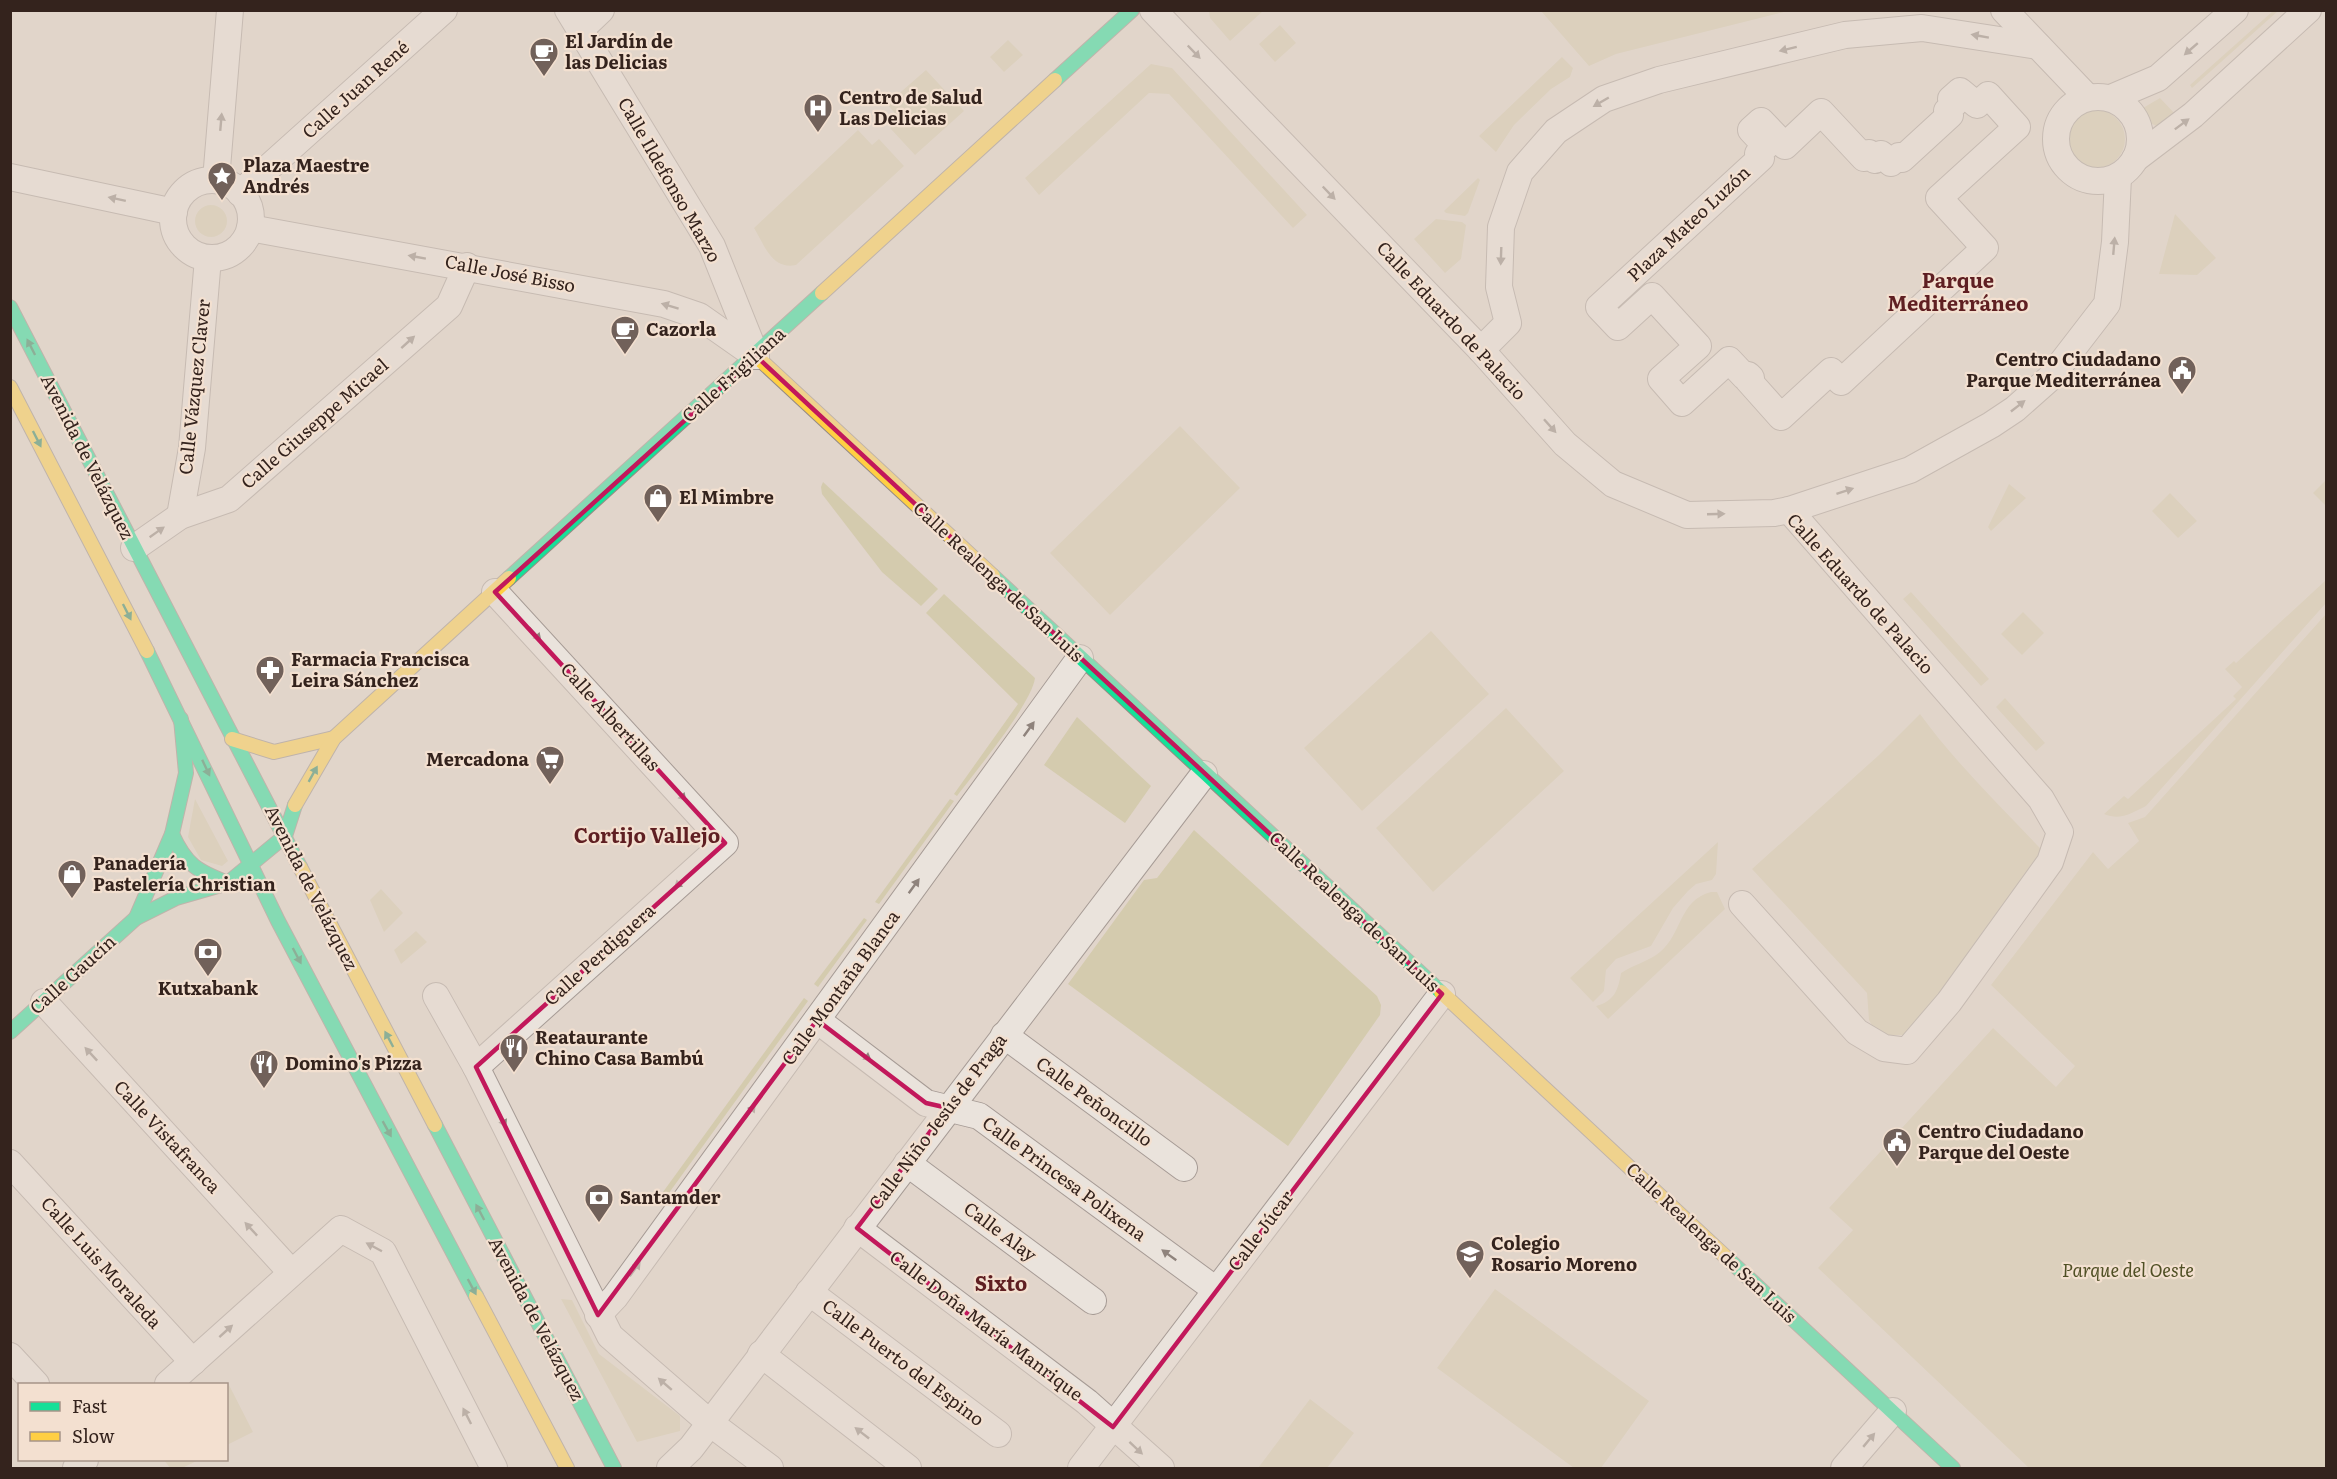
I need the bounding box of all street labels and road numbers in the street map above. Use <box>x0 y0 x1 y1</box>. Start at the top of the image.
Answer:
street label: Calle Juan René <box>296 33 414 144</box>
street label: Calle Ildefonso Marzo <box>612 92 729 267</box>
street label: Plaza Mateo Luzón <box>1620 159 1756 287</box>
street label: Calle Eduardo de Palacio <box>1371 234 1533 406</box>
street label: Calle José Bisso <box>443 247 578 298</box>
street label: Calle Vázquez Claver <box>171 297 216 476</box>
street label: Calle Frigiliana <box>675 320 791 428</box>
street label: Calle Giuseppe Micael <box>234 351 394 495</box>
street label: Avenida de Velázquez <box>35 369 142 544</box>
street label: Calle Realenga de San Luis <box>908 494 1090 667</box>
street label: Calle Eduardo de Palacio <box>1781 506 1941 680</box>
street label: Calle Albertillas <box>555 656 667 776</box>
street label: Avenida de Velázquez <box>259 800 366 975</box>
street label: Calle Realenga de San Luis <box>1264 824 1446 997</box>
street label: Calle Perdiguera <box>538 896 661 1011</box>
street label: Calle Montaña Blanca <box>774 904 906 1070</box>
street label: Calle Gaucín <box>23 928 121 1020</box>
street label: Calle Niño Jesús de Praga <box>861 1027 1013 1215</box>
street label: Calle Peñoncillo <box>1031 1049 1159 1152</box>
street label: Calle Vistafranca <box>108 1073 228 1199</box>
street label: Calle Princesa Polixena <box>977 1109 1153 1247</box>
street label: Calle Realenga de San Luis <box>1621 1155 1803 1328</box>
street label: Calle Júcar <box>1220 1184 1299 1276</box>
street label: Calle Luis Moraleda <box>35 1190 169 1334</box>
street label: Calle Alay <box>959 1194 1044 1268</box>
street label: Avenida de Velázquez <box>483 1232 592 1405</box>
street label: Calle Doña María Manrique <box>884 1243 1089 1407</box>
street label: Calle Puerto del Espino <box>817 1292 991 1432</box>

